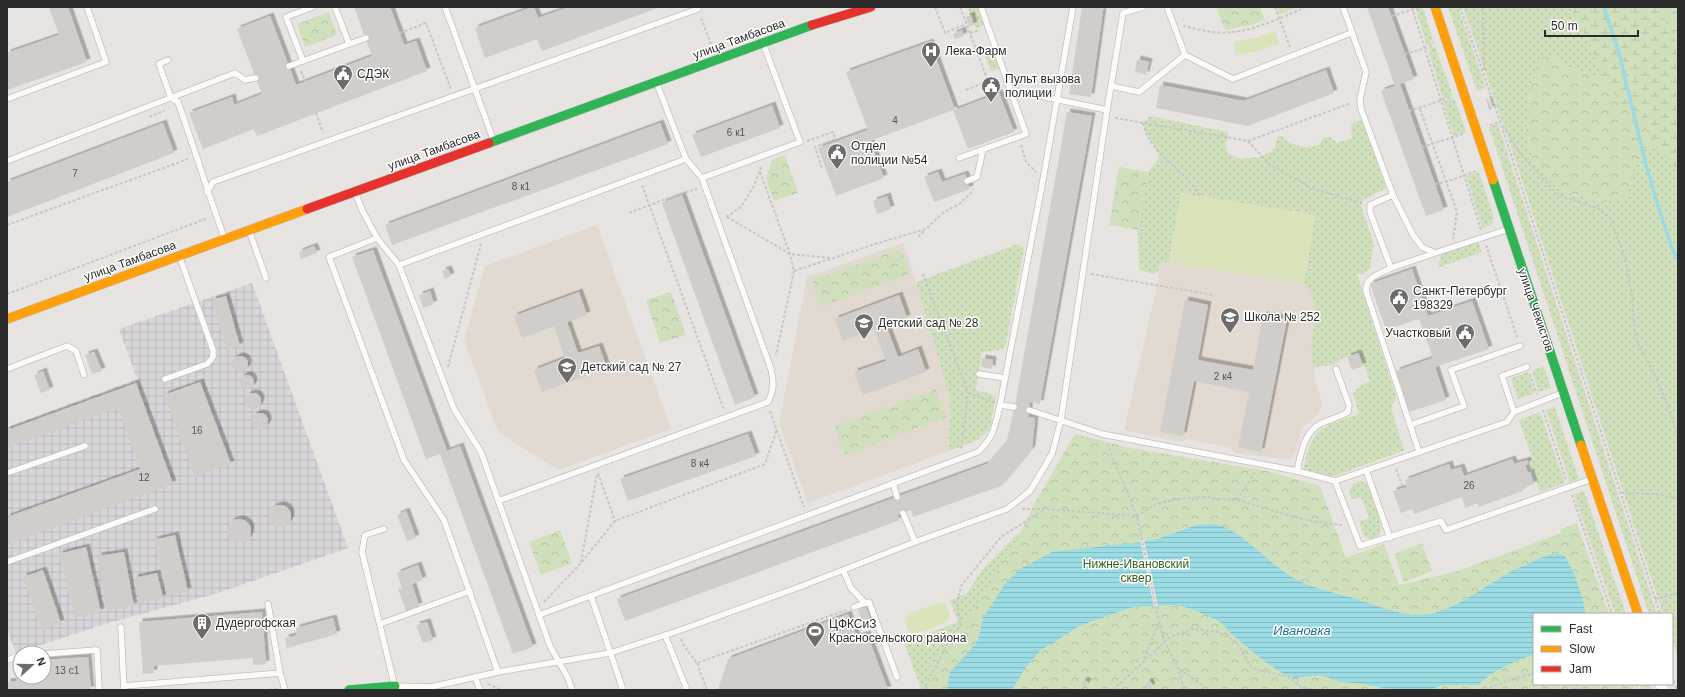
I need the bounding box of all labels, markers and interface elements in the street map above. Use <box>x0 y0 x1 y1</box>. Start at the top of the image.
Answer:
scale bar <box>1545 12 1638 38</box>
street label: улица Тамбасова <box>691 16 787 62</box>
text: 50 m <box>1551 19 1578 33</box>
hospital icon: Лека-Фарм <box>920 40 942 68</box>
place label: Лека-Фарм <box>945 44 1006 58</box>
public building icon: СДЭК <box>332 63 354 91</box>
place label: СДЭК <box>357 67 389 81</box>
place label: Пульт вызова полиции <box>1005 72 1081 100</box>
public building icon: Пульт вызова полиции <box>980 75 1002 103</box>
house number: 4 <box>892 115 898 126</box>
street label: улица Тамбасова <box>386 127 482 173</box>
house number: 6 к1 <box>727 127 746 138</box>
place label: Отдел полиции №54 <box>851 139 928 167</box>
public building icon: Отдел полиции №54 <box>826 142 848 170</box>
house number: 7 <box>72 168 78 179</box>
house number: 8 к1 <box>512 181 531 192</box>
street label: улица Тамбасова <box>82 238 178 284</box>
street label: улица Чекистов <box>1515 266 1557 354</box>
place label: Санкт-Петербург 198329 <box>1413 284 1508 312</box>
public building icon: Санкт-Петербург 198329 <box>1388 287 1410 315</box>
school or university icon: Школа № 252 <box>1219 306 1241 334</box>
place label: Школа № 252 <box>1244 310 1320 324</box>
school or university icon: Детский сад № 28 <box>853 312 875 340</box>
place label: Детский сад № 28 <box>878 316 979 330</box>
public building icon: Участковый <box>1454 322 1476 350</box>
place label: Участковый <box>1385 326 1451 340</box>
school or university icon: Детский сад № 27 <box>556 356 578 384</box>
place label: Детский сад № 27 <box>581 360 682 374</box>
house number: 2 к4 <box>1214 371 1233 382</box>
house number: 16 <box>191 425 203 436</box>
house number: 8 к4 <box>691 458 710 469</box>
house number: 12 <box>138 472 150 483</box>
house number: 26 <box>1463 480 1475 491</box>
park label: Нижне-Ивановский сквер <box>1083 557 1189 585</box>
building icon: Дудергофская <box>191 612 213 640</box>
legend <box>1533 613 1673 685</box>
place label: Дудергофская <box>216 616 296 630</box>
place label: ЦФКСиЗ Красносельского района <box>829 617 967 645</box>
sports icon: ЦФКСиЗ Красносельского района <box>804 620 826 648</box>
text: Fast <box>1569 622 1593 636</box>
water label: Ивановка <box>1273 623 1331 638</box>
text: Slow <box>1569 642 1595 656</box>
north arrow <box>12 645 52 685</box>
text: N <box>34 656 48 667</box>
text: Jam <box>1569 662 1592 676</box>
house number: 13 с1 <box>55 665 80 676</box>

